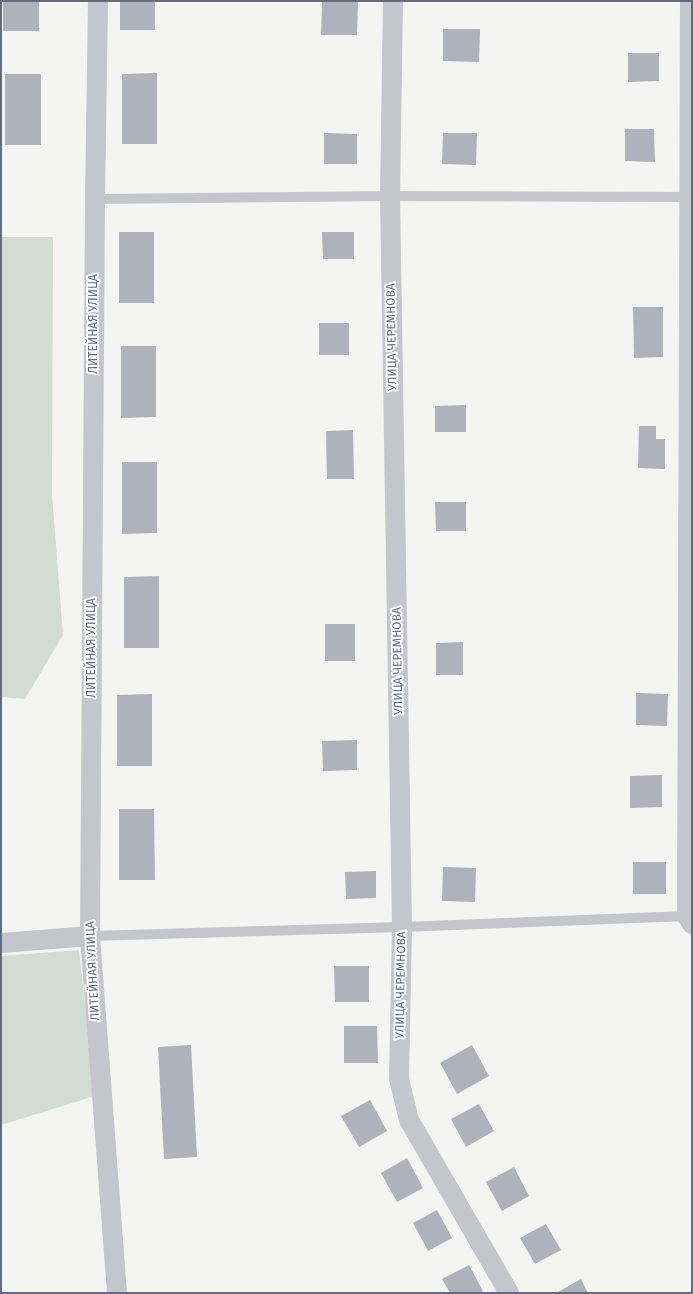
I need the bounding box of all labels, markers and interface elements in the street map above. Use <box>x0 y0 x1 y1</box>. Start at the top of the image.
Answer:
street label: ЛИТЕЙНАЯ УЛИЦА <box>87 274 101 374</box>
street label: УЛИЦА ЧЕРЕМНОВА <box>384 283 400 391</box>
street label: ЛИТЕЙНАЯ УЛИЦА <box>85 598 99 698</box>
street label: УЛИЦА ЧЕРЕМНОВА <box>390 607 406 715</box>
street label: ЛИТЕЙНАЯ УЛИЦА <box>83 921 103 1021</box>
street label: УЛИЦА ЧЕРЕМНОВА <box>393 931 409 1039</box>

